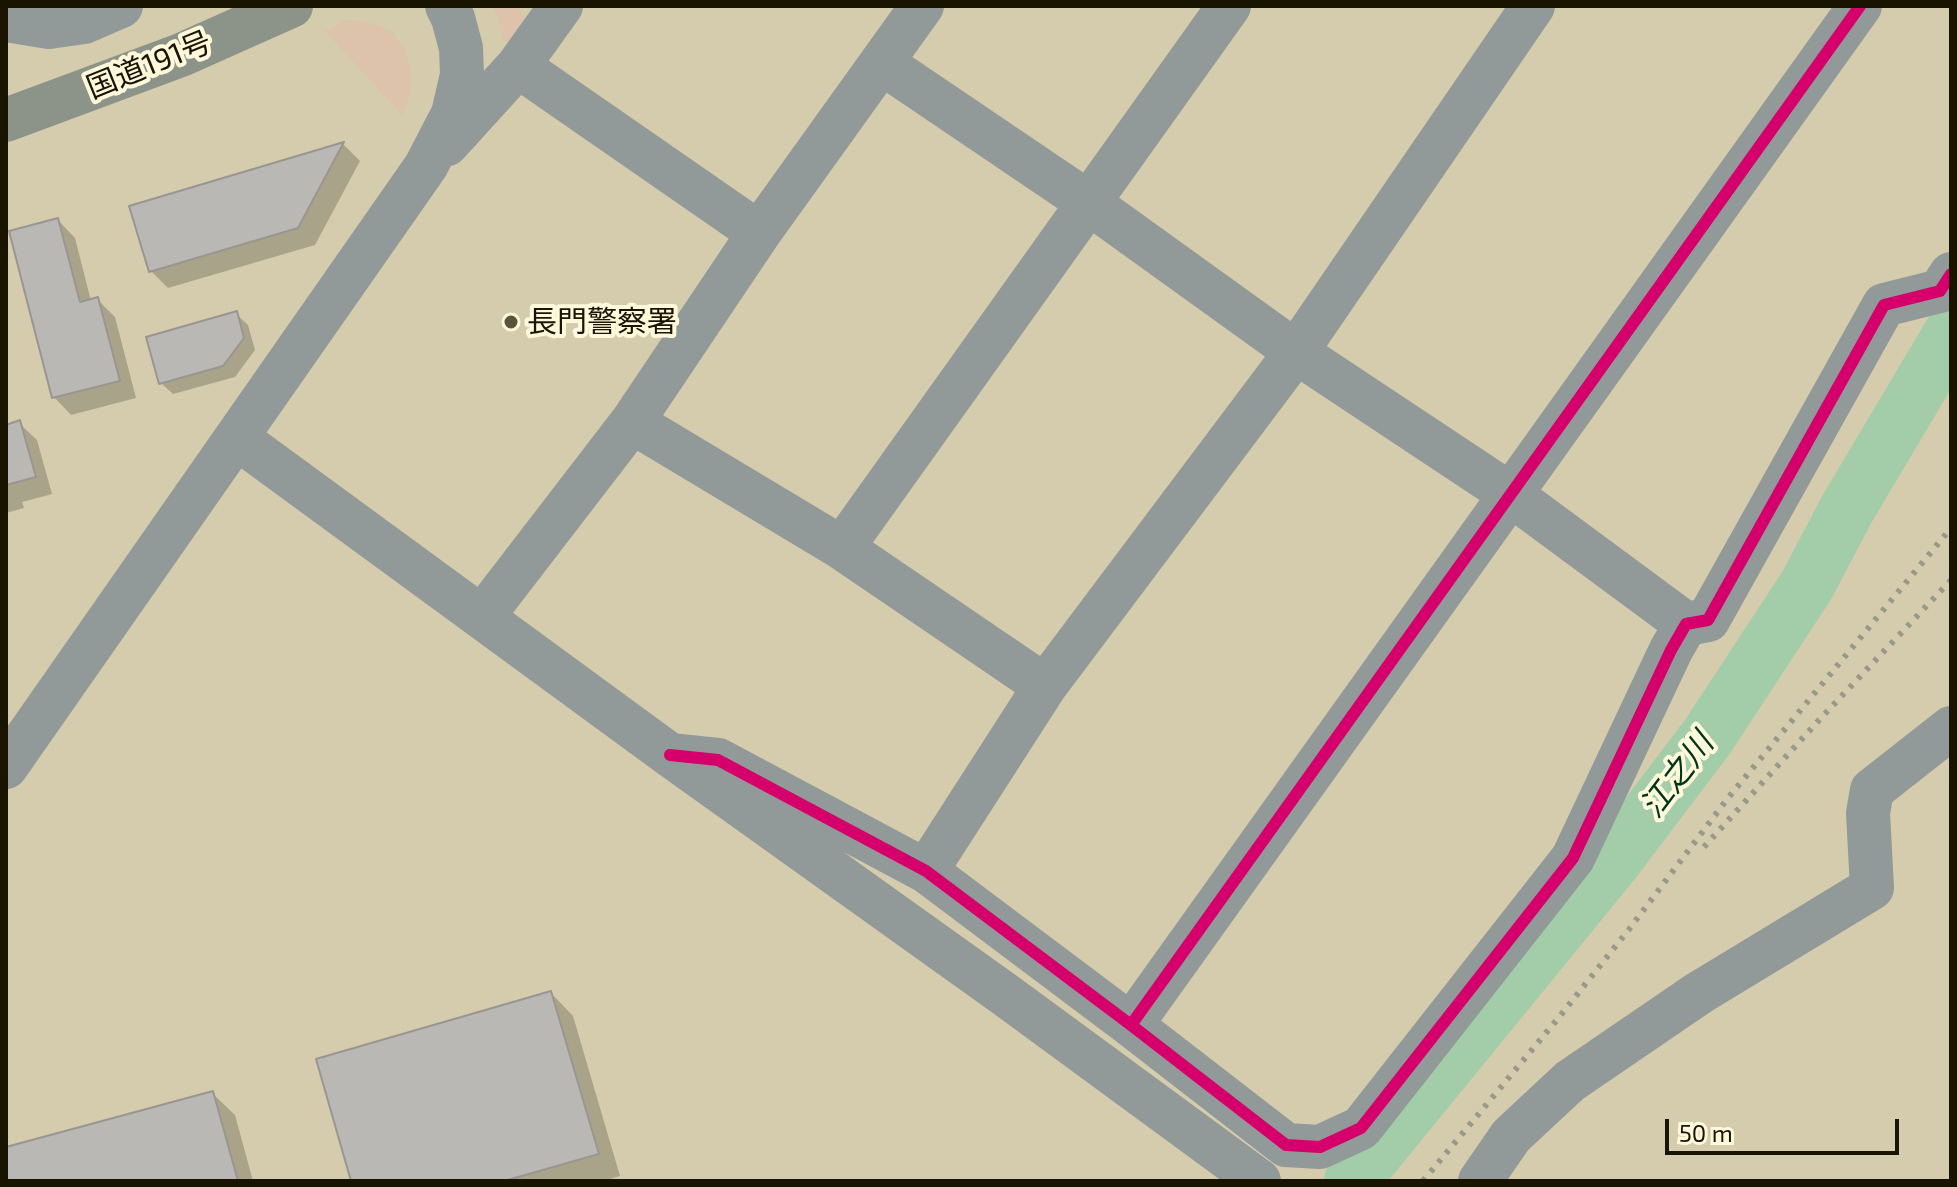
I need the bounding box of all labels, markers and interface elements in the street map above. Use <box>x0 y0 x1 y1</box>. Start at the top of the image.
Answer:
street label: 国道191号 <box>82 24 216 106</box>
place label: 長門警察署 <box>527 304 677 340</box>
marker: 長門警察署 <box>502 313 520 331</box>
water label: 江之川 <box>1633 725 1721 825</box>
scale bar <box>1669 1103 1903 1153</box>
text: 50 m <box>1679 1118 1733 1147</box>

